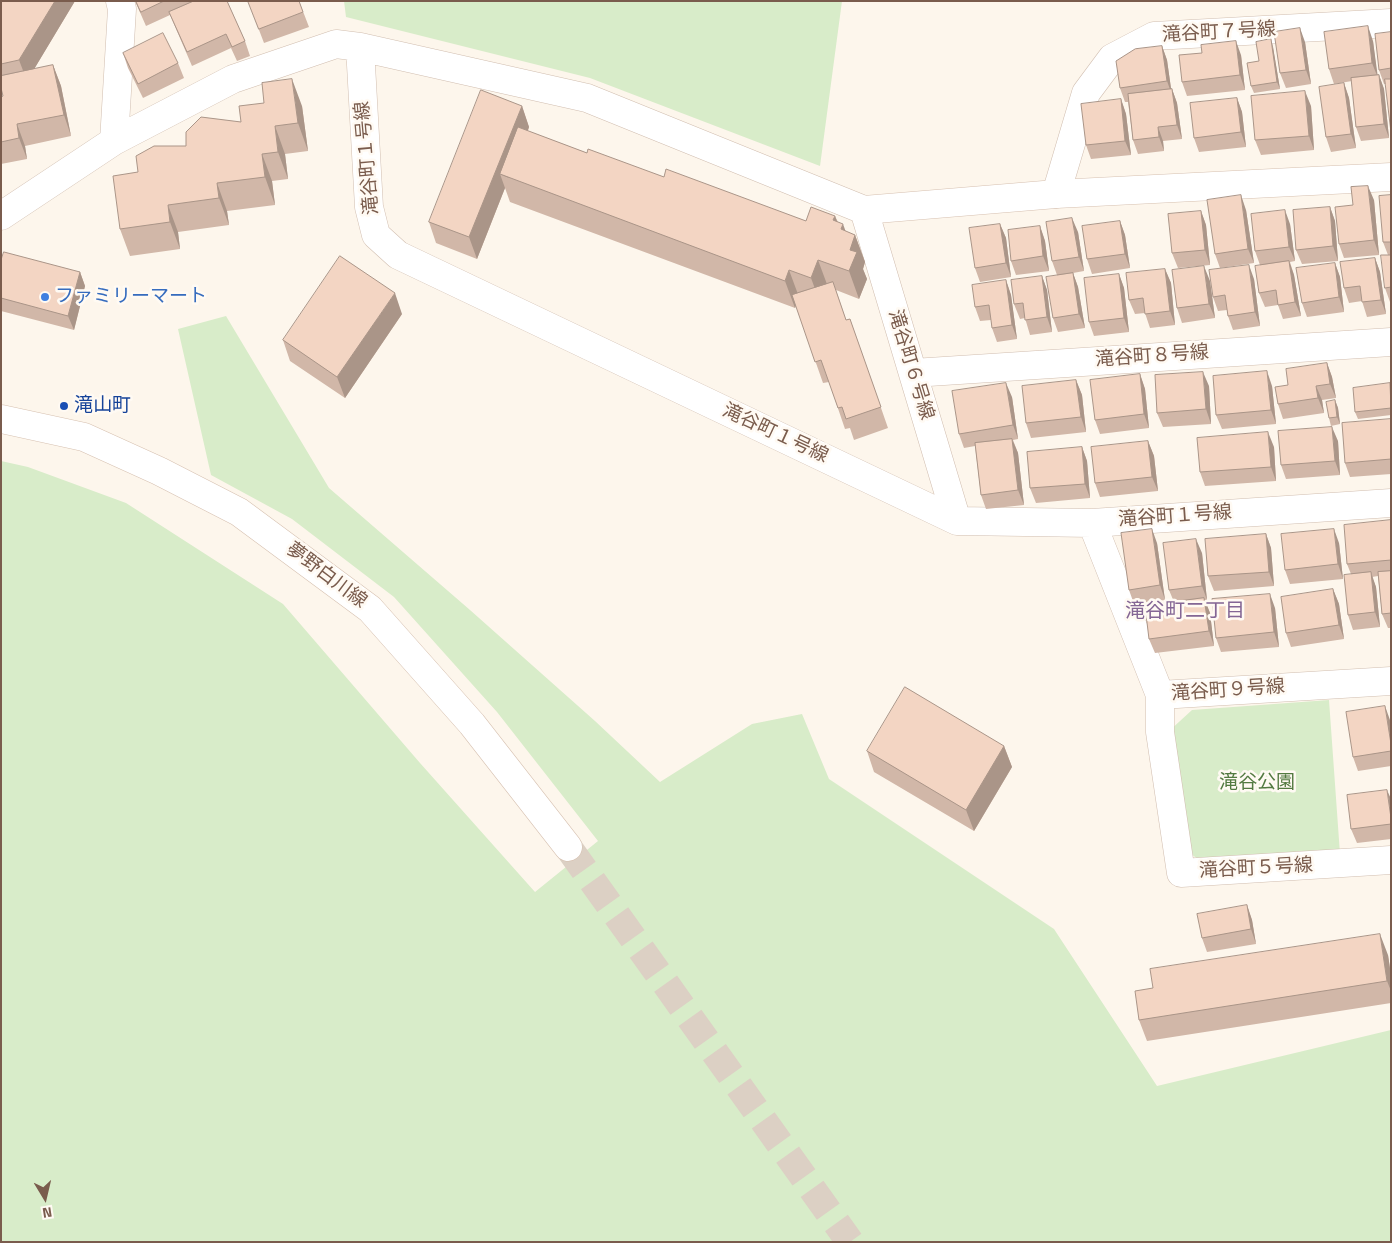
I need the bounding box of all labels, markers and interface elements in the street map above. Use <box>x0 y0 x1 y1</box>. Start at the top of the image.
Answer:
street label: 滝谷町７号線 <box>1161 19 1277 47</box>
street label: 滝谷町１号線 <box>352 100 384 216</box>
place label: ファミリーマート <box>55 286 207 308</box>
marker: ファミリーマート <box>39 291 51 303</box>
street label: 滝谷町６号線 <box>882 307 938 423</box>
street label: 滝谷町８号線 <box>1094 342 1210 372</box>
place label: 滝山町 <box>74 395 131 417</box>
marker: 滝山町 <box>58 400 70 412</box>
street label: 滝谷町１号線 <box>719 400 831 468</box>
street label: 滝谷町１号線 <box>1117 502 1233 532</box>
street label: 夢野白川線 <box>281 538 371 614</box>
district label: 滝谷町二丁目 <box>1125 600 1245 624</box>
street label: 滝谷町９号線 <box>1170 676 1286 706</box>
park label: 滝谷公園 <box>1219 772 1295 794</box>
street label: 滝谷町５号線 <box>1198 855 1314 883</box>
north arrow <box>20 1173 70 1223</box>
text: N <box>41 1202 54 1224</box>

